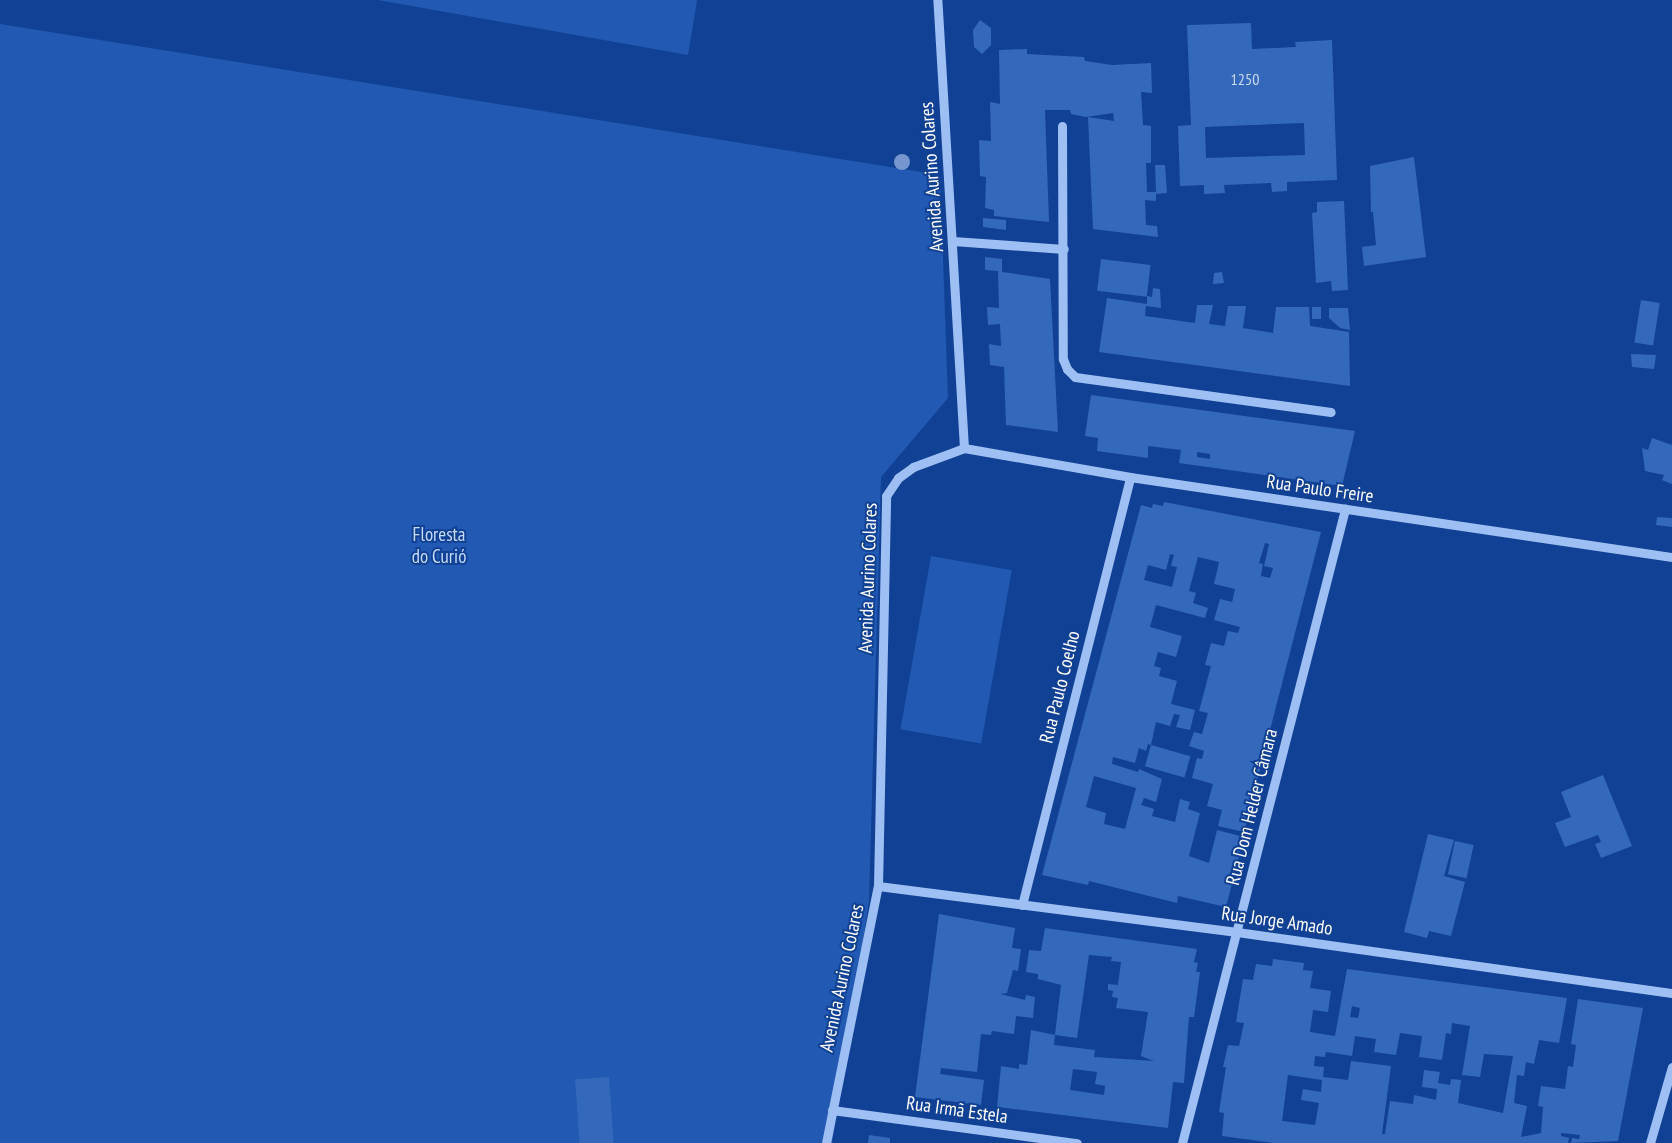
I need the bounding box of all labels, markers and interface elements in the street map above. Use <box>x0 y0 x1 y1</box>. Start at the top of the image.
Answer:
house number: 1250 <box>1231 69 1259 89</box>
street label: Avenida Aurino Colares <box>915 101 949 253</box>
street label: Rua Paulo Freire <box>1265 470 1375 508</box>
street label: Avenida Aurino Colares <box>854 502 882 654</box>
park label: Floresta do Curió <box>412 524 466 568</box>
street label: Rua Paulo Coelho <box>1035 629 1085 745</box>
street label: Rua Dom Helder Câmara <box>1222 726 1282 888</box>
street label: Avenida Aurino Colares <box>815 902 869 1054</box>
street label: Rua Jorge Amado <box>1220 902 1334 940</box>
street label: Rua Irmã Estela <box>905 1092 1009 1128</box>

